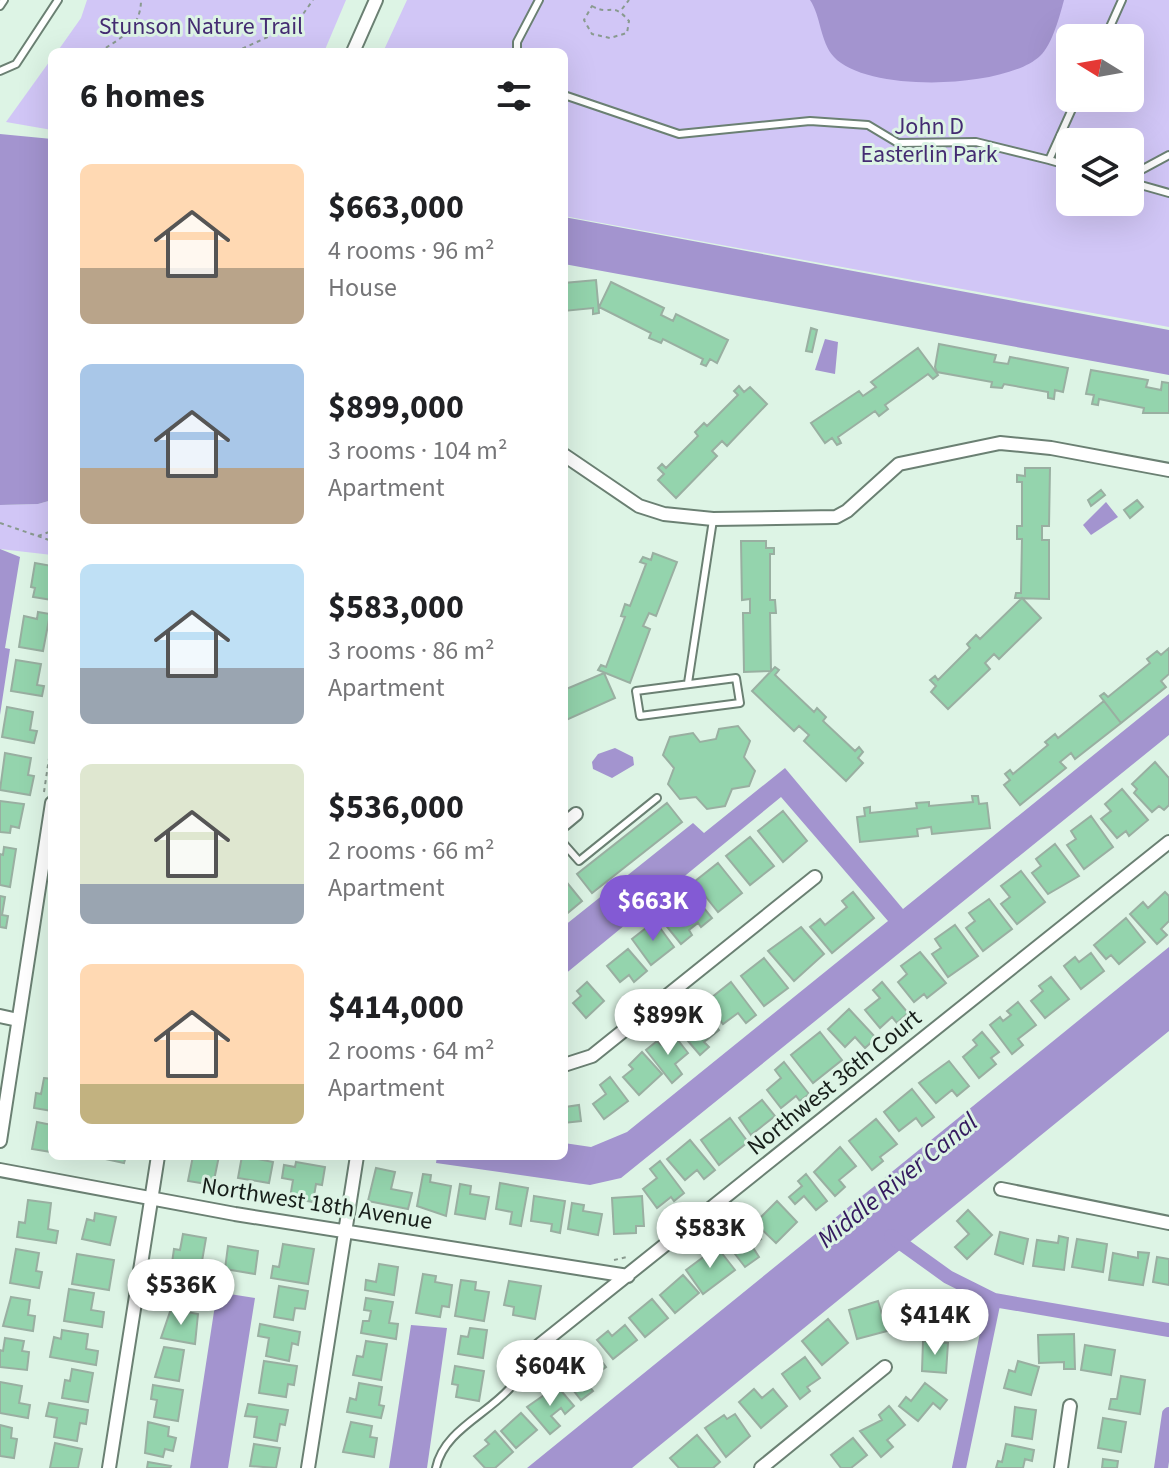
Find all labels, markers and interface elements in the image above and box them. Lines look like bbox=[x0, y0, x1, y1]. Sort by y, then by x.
park label: Stunson Nature Trail bbox=[99, 9, 303, 44]
north arrow bbox=[1056, 24, 1144, 112]
map controls bbox=[1056, 24, 1144, 216]
text: 6 homes bbox=[80, 72, 205, 121]
icon: filters bbox=[492, 74, 536, 118]
park label: John D Easterlin Park bbox=[860, 109, 998, 172]
button: layers bbox=[1056, 128, 1144, 216]
text: $663,000 bbox=[328, 183, 464, 232]
icon: home bbox=[144, 196, 240, 292]
text: 4 rooms · 96 m² bbox=[328, 232, 495, 269]
text: House bbox=[328, 269, 397, 306]
text: $899,000 bbox=[328, 383, 464, 432]
icon: home bbox=[144, 396, 240, 492]
text: 3 rooms · 104 m² bbox=[328, 432, 507, 469]
text: Apartment bbox=[328, 469, 445, 506]
text: $583,000 bbox=[328, 583, 464, 632]
icon: home bbox=[144, 596, 240, 692]
text: 3 rooms · 86 m² bbox=[328, 632, 495, 669]
text: Apartment bbox=[328, 669, 445, 706]
text: $536,000 bbox=[328, 783, 464, 832]
icon: home bbox=[144, 796, 240, 892]
text: 2 rooms · 66 m² bbox=[328, 832, 495, 869]
text: Apartment bbox=[328, 869, 445, 906]
pin: $663K bbox=[597, 875, 709, 943]
text: $663K bbox=[618, 882, 688, 919]
text: $414,000 bbox=[328, 983, 464, 1032]
pin: $899K bbox=[612, 989, 724, 1057]
icon: home bbox=[144, 996, 240, 1092]
text: $899K bbox=[633, 996, 703, 1033]
street label: Northwest 36th Court bbox=[740, 1001, 929, 1164]
text: 2 rooms · 64 m² bbox=[328, 1032, 495, 1069]
text: Apartment bbox=[328, 1069, 445, 1106]
water label: Middle River Canal bbox=[809, 1104, 986, 1257]
street label: Northwest 18th Avenue bbox=[199, 1168, 435, 1239]
pin: $583K bbox=[654, 1202, 766, 1270]
text: $583K bbox=[675, 1209, 745, 1246]
pin: $536K bbox=[125, 1259, 237, 1327]
text: $536K bbox=[146, 1266, 216, 1303]
pin: $414K bbox=[879, 1289, 991, 1357]
text: $414K bbox=[900, 1296, 970, 1333]
pin: $604K bbox=[494, 1340, 606, 1408]
text: $604K bbox=[515, 1347, 585, 1384]

